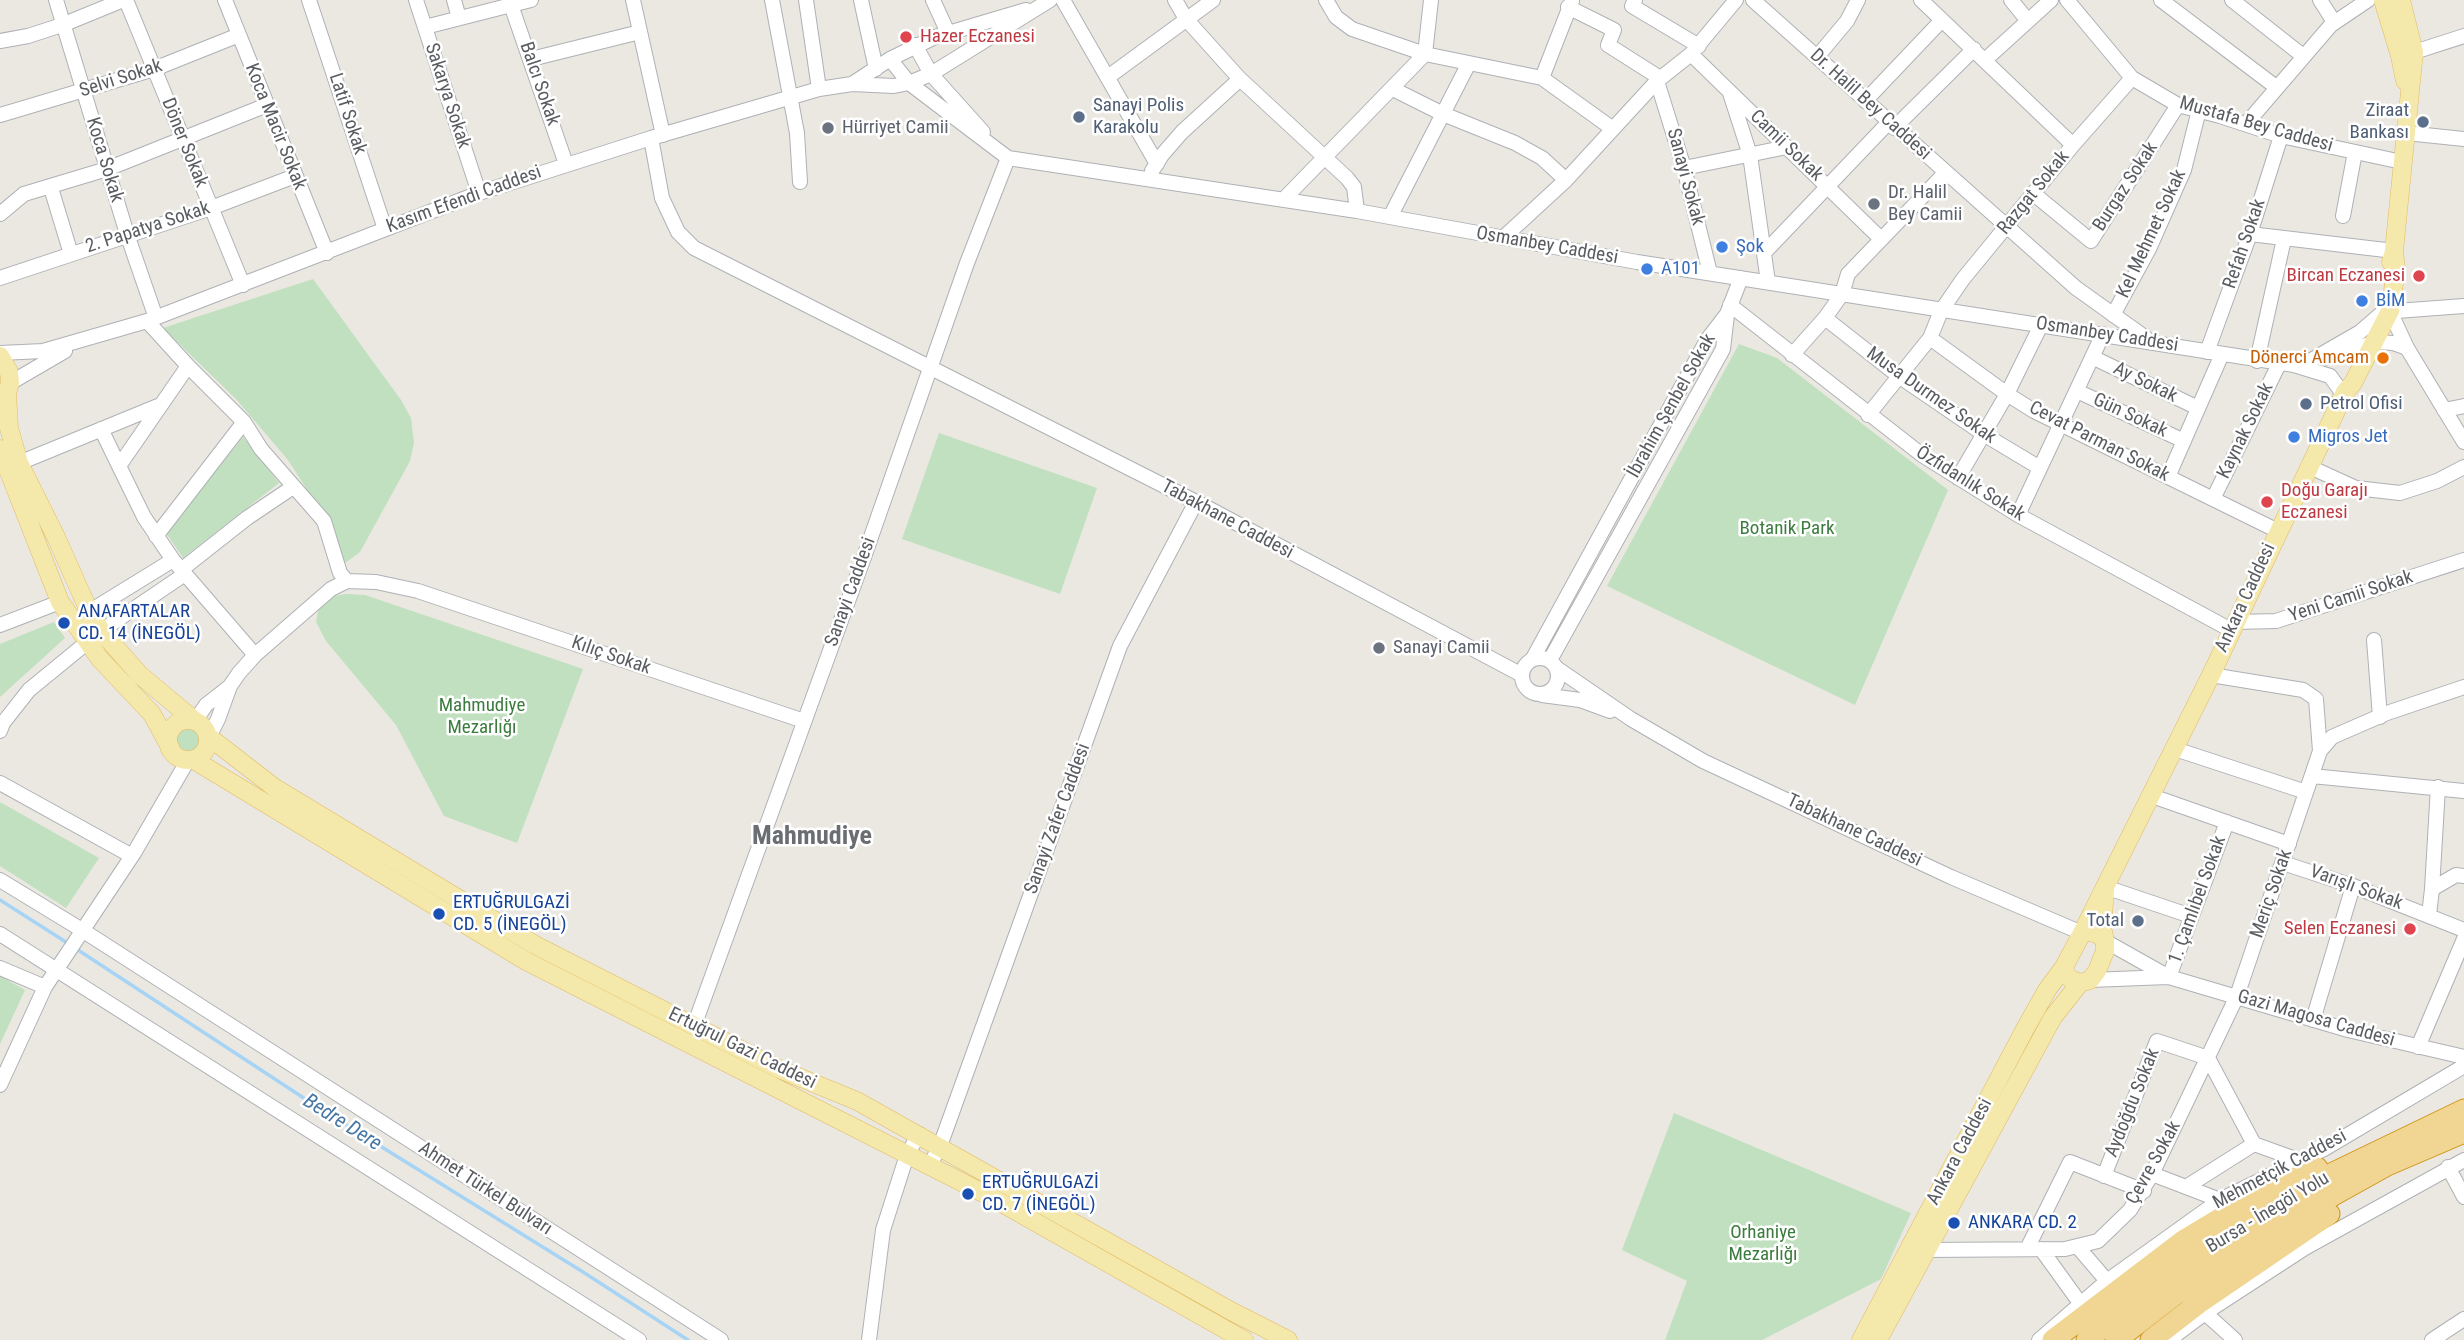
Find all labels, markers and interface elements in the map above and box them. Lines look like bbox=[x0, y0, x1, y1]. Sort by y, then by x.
place label: Hazer Eczanesi bbox=[920, 26, 1035, 48]
marker: Hazer Eczanesi bbox=[898, 29, 914, 45]
street label: Balcı Sokak bbox=[514, 39, 564, 129]
street label: Sakarya Sokak bbox=[419, 40, 475, 152]
street label: Dr. Halil Bey Caddesi bbox=[1805, 45, 1935, 165]
street label: Selvi Sokak bbox=[77, 55, 165, 103]
street label: Koca Macir Sokak bbox=[239, 60, 311, 194]
street label: Latif Sokak bbox=[323, 70, 371, 158]
street label: Mustafa Bey Caddesi bbox=[2177, 92, 2335, 158]
street label: Döner Sokak bbox=[156, 95, 212, 191]
place label: Sanayi Polis Karakolu bbox=[1093, 95, 1184, 139]
place label: Ziraat Bankası bbox=[2350, 100, 2409, 144]
street label: Camii Sokak bbox=[1745, 106, 1827, 186]
marker: Sanayi Polis Karakolu bbox=[1071, 109, 1087, 125]
marker: Ziraat Bankası bbox=[2415, 114, 2431, 130]
street label: Koca Sokak bbox=[80, 115, 128, 205]
place label: Hürriyet Camii bbox=[842, 117, 948, 139]
marker: Hürriyet Camii bbox=[820, 120, 836, 136]
street label: Sanayi Sokak bbox=[1661, 126, 1709, 228]
street label: Burgaz Sokak bbox=[2089, 138, 2163, 236]
street label: Razgat Sokak bbox=[1993, 146, 2075, 240]
street label: Kasım Efendi Caddesi bbox=[383, 161, 545, 239]
street label: Kel Mehmet Sokak bbox=[2112, 166, 2192, 302]
place label: Dr. Halil Bey Camii bbox=[1888, 182, 1962, 226]
marker: Dr. Halil Bey Camii bbox=[1866, 196, 1882, 212]
street label: Refah Sokak bbox=[2219, 196, 2271, 292]
street label: 2. Papatya Sokak bbox=[83, 197, 213, 259]
street label: Osmanbey Caddesi bbox=[1474, 222, 1620, 270]
place label: Şok bbox=[1736, 236, 1764, 258]
marker: Şok bbox=[1714, 239, 1730, 255]
place label: A101 bbox=[1661, 258, 1700, 280]
marker: A101 bbox=[1639, 261, 1655, 277]
place label: Bircan Eczanesi bbox=[2287, 265, 2405, 287]
marker: Bircan Eczanesi bbox=[2411, 268, 2427, 284]
place label: BİM bbox=[2376, 290, 2405, 312]
marker: BİM bbox=[2354, 293, 2370, 309]
street label: Osmanbey Caddesi bbox=[2034, 312, 2180, 358]
street label: İbrahim Şenbel Sokak bbox=[1623, 330, 1721, 482]
street label: Musa Durmez Sokak bbox=[1862, 343, 2000, 449]
place label: Dönerci Amcam bbox=[2250, 347, 2369, 369]
marker: Dönerci Amcam bbox=[2375, 350, 2391, 366]
street label: Ay Sokak bbox=[2109, 358, 2181, 408]
street label: Kaynak Sokak bbox=[2213, 379, 2279, 483]
street label: Gün Sokak bbox=[2089, 389, 2171, 443]
place label: Petrol Ofisi bbox=[2320, 393, 2403, 415]
marker: Petrol Ofisi bbox=[2298, 396, 2314, 412]
street label: Cevat Parman Sokak bbox=[2025, 397, 2173, 487]
place label: Migros Jet bbox=[2308, 426, 2388, 448]
marker: Migros Jet bbox=[2286, 429, 2302, 445]
street label: Özfidanlık Sokak bbox=[1911, 441, 2029, 527]
street label: Tabakhane Caddesi bbox=[1157, 476, 1297, 564]
place label: Doğu Garajı Eczanesi bbox=[2281, 480, 2368, 524]
marker: Doğu Garajı Eczanesi bbox=[2259, 494, 2275, 510]
park label: Botanik Park bbox=[1740, 518, 1834, 540]
street label: Sanayi Caddesi bbox=[821, 534, 881, 650]
street label: Ankara Caddesi bbox=[2211, 540, 2281, 656]
street label: Yeni Camii Sokak bbox=[2286, 566, 2416, 628]
place label: ANAFARTALAR CD. 14 (İNEGÖL) bbox=[78, 601, 201, 645]
marker: ANAFARTALAR CD. 14 (İNEGÖL) bbox=[56, 615, 72, 631]
street label: Kılıç Sokak bbox=[568, 632, 654, 680]
place label: Sanayi Camii bbox=[1393, 637, 1490, 659]
marker: Sanayi Camii bbox=[1371, 640, 1387, 656]
park label: Mahmudiye Mezarlığı bbox=[439, 695, 525, 739]
street label: Sanayi Zafer Caddesi bbox=[1020, 741, 1096, 897]
street label: Tabakhane Caddesi bbox=[1783, 790, 1925, 872]
district label: Mahmudiye bbox=[752, 821, 872, 853]
street label: 1. Çamlıbel Sokak bbox=[2164, 833, 2232, 967]
street label: Meriç Sokak bbox=[2246, 847, 2298, 941]
street label: Varışlı Sokak bbox=[2306, 861, 2406, 915]
place label: ERTUĞRULGAZİ CD. 5 (İNEGÖL) bbox=[453, 892, 570, 936]
marker: ERTUĞRULGAZİ CD. 5 (İNEGÖL) bbox=[431, 906, 447, 922]
place label: Total bbox=[2086, 910, 2124, 932]
marker: Total bbox=[2130, 913, 2146, 929]
place label: Selen Eczanesi bbox=[2284, 918, 2396, 940]
marker: Selen Eczanesi bbox=[2402, 921, 2418, 937]
street label: Gazi Magosa Caddesi bbox=[2235, 986, 2397, 1052]
street label: Ertuğrul Gazi Caddesi bbox=[664, 1003, 820, 1095]
street label: Aydoğdu Sokak bbox=[2101, 1045, 2165, 1161]
water label: Bedre Dere bbox=[298, 1089, 386, 1157]
street label: Ankara Caddesi bbox=[1922, 1095, 1998, 1209]
street label: Çevre Sokak bbox=[2122, 1117, 2186, 1209]
street label: Mehmetçik Caddesi bbox=[2209, 1125, 2351, 1215]
street label: Ahmet Türkel Bulvarı bbox=[414, 1137, 556, 1241]
street label: Bursa - İnegöl Yolu bbox=[2202, 1167, 2334, 1259]
place label: ERTUĞRULGAZİ CD. 7 (İNEGÖL) bbox=[982, 1172, 1099, 1216]
marker: ERTUĞRULGAZİ CD. 7 (İNEGÖL) bbox=[960, 1186, 976, 1202]
place label: ANKARA CD. 2 bbox=[1968, 1212, 2077, 1234]
marker: ANKARA CD. 2 bbox=[1946, 1215, 1962, 1231]
park label: Orhaniye Mezarlığı bbox=[1728, 1222, 1798, 1266]

